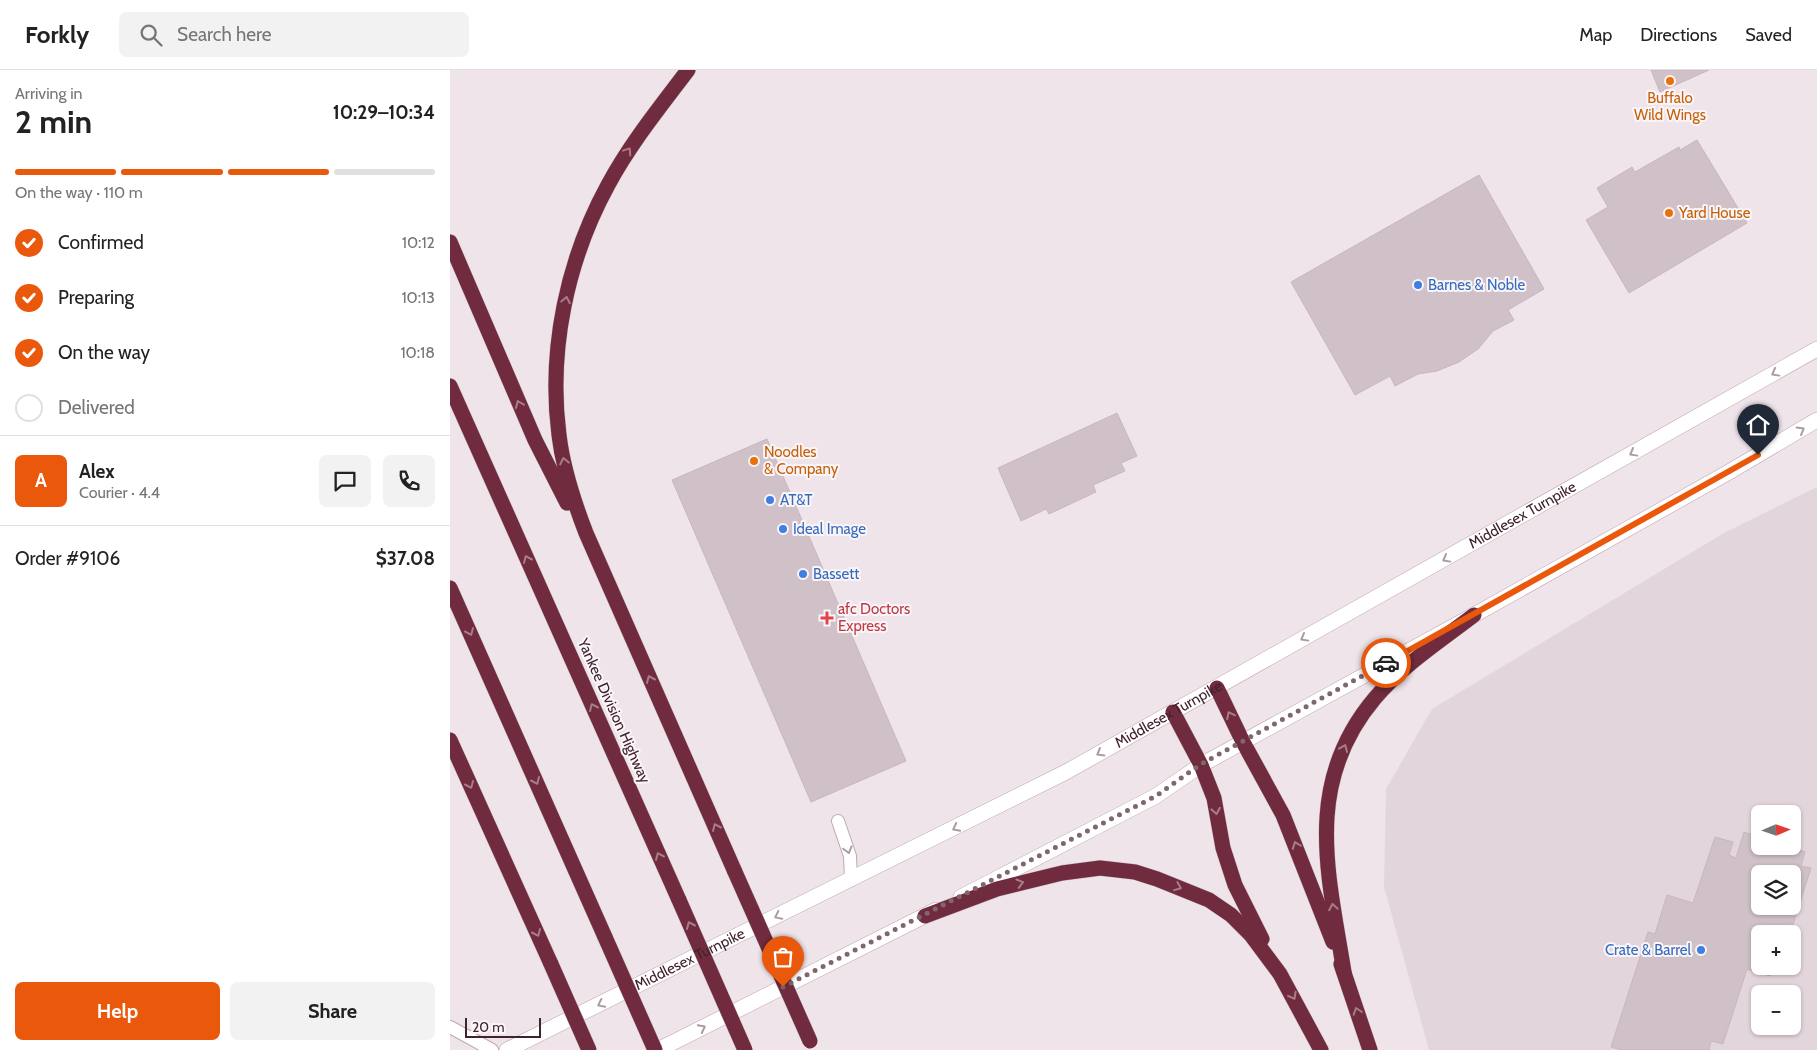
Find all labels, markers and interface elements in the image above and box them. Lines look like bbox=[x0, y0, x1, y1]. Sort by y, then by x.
search box bbox=[119, 12, 469, 57]
text: Forkly bbox=[25, 20, 89, 49]
icon: search bbox=[137, 21, 165, 49]
text: Search here bbox=[177, 23, 272, 46]
text: Map bbox=[1579, 24, 1612, 46]
text: Directions bbox=[1640, 24, 1717, 46]
text: Saved bbox=[1745, 24, 1792, 46]
marker: Buffalo Wild Wings bbox=[1664, 75, 1676, 87]
text: Arriving in bbox=[15, 84, 82, 103]
place label: Buffalo Wild Wings bbox=[1634, 89, 1706, 124]
text: 10:29–10:34 bbox=[333, 101, 435, 124]
text: 2 min bbox=[15, 102, 92, 141]
one-way arrow bbox=[622, 148, 631, 157]
text: On the way · 110 m bbox=[15, 183, 143, 202]
place label: Yard House bbox=[1678, 204, 1751, 222]
marker: Yard House bbox=[1663, 207, 1675, 219]
icon: check bbox=[15, 229, 43, 257]
text: Confirmed bbox=[58, 231, 144, 254]
text: 10:12 bbox=[402, 233, 435, 252]
place label: Barnes & Noble bbox=[1428, 276, 1525, 294]
marker: Barnes & Noble bbox=[1412, 279, 1424, 291]
icon: check bbox=[15, 284, 43, 312]
text: Preparing bbox=[58, 286, 134, 309]
text: 10:13 bbox=[401, 288, 435, 307]
one-way arrow bbox=[560, 296, 570, 304]
icon: check bbox=[15, 339, 43, 367]
text: On the way bbox=[58, 341, 150, 364]
text: 10:18 bbox=[400, 343, 435, 362]
one-way arrow bbox=[1771, 367, 1780, 377]
text: Delivered bbox=[58, 396, 135, 419]
one-way arrow bbox=[515, 400, 526, 409]
pin bbox=[1737, 404, 1779, 455]
icon: home bbox=[1744, 411, 1772, 439]
one-way arrow bbox=[1796, 426, 1805, 436]
place label: Noodles & Company bbox=[764, 443, 839, 478]
one-way arrow bbox=[1629, 447, 1638, 457]
button: chat bbox=[319, 455, 371, 507]
button: phone bbox=[383, 455, 435, 507]
marker: Noodles & Company bbox=[748, 455, 760, 467]
one-way arrow bbox=[559, 457, 570, 466]
text: Alex bbox=[79, 460, 115, 483]
text: A bbox=[35, 469, 47, 492]
street label: Middlesex Turnpike bbox=[1465, 477, 1580, 552]
text: Courier · 4.4 bbox=[79, 483, 160, 502]
place label: AT&T bbox=[780, 491, 813, 509]
marker: AT&T bbox=[764, 494, 776, 506]
place label: Ideal Image bbox=[793, 520, 866, 538]
marker: Ideal Image bbox=[777, 523, 789, 535]
text: Order #9106 bbox=[15, 547, 120, 570]
text: $37.08 bbox=[376, 547, 435, 570]
one-way arrow bbox=[1442, 552, 1451, 562]
one-way arrow bbox=[522, 555, 533, 564]
place label: Bassett bbox=[813, 565, 859, 583]
marker: Bassett bbox=[797, 568, 809, 580]
place label: afc Doctors Express bbox=[838, 600, 910, 635]
marker: afc Doctors Express bbox=[820, 611, 834, 625]
one-way arrow bbox=[463, 627, 474, 636]
one-way arrow bbox=[1301, 632, 1310, 642]
street label: Yankee Division Highway bbox=[574, 635, 654, 787]
courier bbox=[1361, 638, 1411, 688]
icon: car bbox=[1372, 649, 1400, 677]
one-way arrow bbox=[645, 675, 656, 684]
street label: Middlesex Turnpike bbox=[1112, 677, 1226, 752]
one-way arrow bbox=[588, 703, 599, 712]
one-way arrow bbox=[1226, 711, 1236, 720]
one-way arrow bbox=[1338, 744, 1348, 753]
one-way arrow bbox=[1097, 747, 1106, 757]
one-way arrow bbox=[529, 776, 540, 785]
one-way arrow bbox=[464, 780, 474, 789]
north arrow bbox=[1751, 805, 1801, 855]
map controls bbox=[1751, 805, 1801, 1035]
one-way arrow bbox=[1211, 806, 1221, 815]
one-way arrow bbox=[952, 822, 961, 832]
one-way arrow bbox=[711, 823, 722, 832]
one-way arrow bbox=[1291, 841, 1302, 850]
one-way arrow bbox=[842, 846, 852, 854]
one-way arrow bbox=[654, 852, 665, 861]
button: layers bbox=[1751, 865, 1801, 915]
one-way arrow bbox=[1016, 878, 1024, 888]
one-way arrow bbox=[1174, 882, 1182, 892]
one-way arrow bbox=[1329, 903, 1339, 911]
one-way arrow bbox=[774, 910, 783, 920]
one-way arrow bbox=[686, 921, 696, 930]
street label: Middlesex Turnpike bbox=[632, 924, 748, 994]
button: + bbox=[1751, 925, 1801, 975]
one-way arrow bbox=[530, 928, 541, 937]
pin bbox=[762, 936, 804, 987]
place label: Crate & Barrel bbox=[1605, 941, 1691, 959]
icon: bag bbox=[769, 943, 797, 971]
marker: Crate & Barrel bbox=[1695, 944, 1707, 956]
button: Help bbox=[15, 982, 220, 1040]
button: Share bbox=[230, 982, 435, 1040]
button: − bbox=[1751, 985, 1801, 1035]
one-way arrow bbox=[1287, 991, 1297, 1000]
one-way arrow bbox=[597, 997, 606, 1008]
one-way arrow bbox=[1353, 1007, 1363, 1016]
scale bar bbox=[465, 1015, 541, 1038]
text: 20 m bbox=[472, 1018, 505, 1036]
one-way arrow bbox=[697, 1024, 706, 1034]

